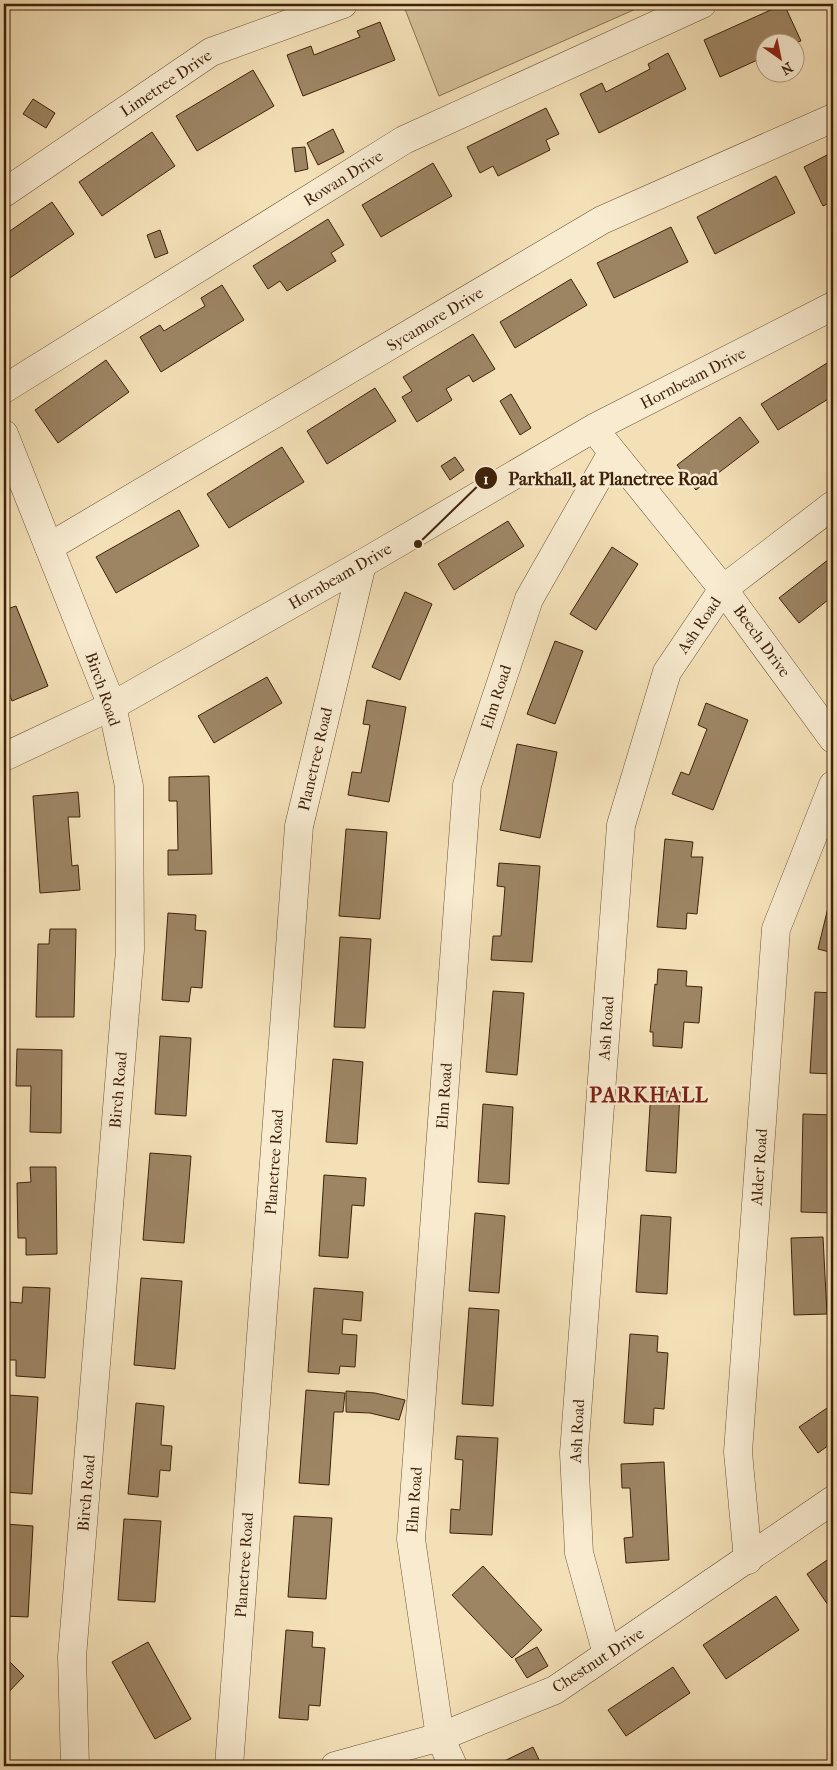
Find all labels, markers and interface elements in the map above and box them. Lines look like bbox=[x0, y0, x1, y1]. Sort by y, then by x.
north arrow bbox=[754, 32, 804, 82]
street label: Limetree Drive bbox=[117, 45, 215, 121]
text: N bbox=[777, 58, 796, 79]
street label: Rowan Drive bbox=[300, 146, 386, 210]
street label: Sycamore Drive bbox=[383, 283, 487, 355]
street label: Hornbeam Drive bbox=[637, 343, 749, 413]
callout: Parkhall, at Planetree Road bbox=[473, 462, 728, 495]
text: Parkhall, at Planetree Road bbox=[508, 469, 719, 490]
text: 1 bbox=[483, 470, 489, 488]
street label: Hornbeam Drive bbox=[285, 539, 395, 613]
street label: Ash Road bbox=[673, 593, 725, 658]
street label: Beech Drive bbox=[729, 601, 795, 681]
street label: Birch Road bbox=[81, 650, 125, 729]
street label: Elm Road bbox=[477, 662, 515, 732]
street label: Planetree Road bbox=[294, 705, 336, 813]
street label: Ash Road bbox=[594, 995, 618, 1062]
street label: Birch Road bbox=[105, 1051, 131, 1129]
street label: Elm Road bbox=[432, 1062, 456, 1130]
district label: PARKHALL bbox=[589, 1083, 709, 1107]
street label: Planetree Road bbox=[261, 1108, 287, 1215]
street label: Alder Road bbox=[747, 1128, 771, 1207]
street label: Ash Road bbox=[566, 1398, 588, 1465]
street label: Birch Road bbox=[73, 1454, 99, 1532]
street label: Elm Road bbox=[402, 1466, 426, 1534]
street label: Planetree Road bbox=[231, 1511, 257, 1618]
street label: Chestnut Drive bbox=[549, 1623, 648, 1697]

